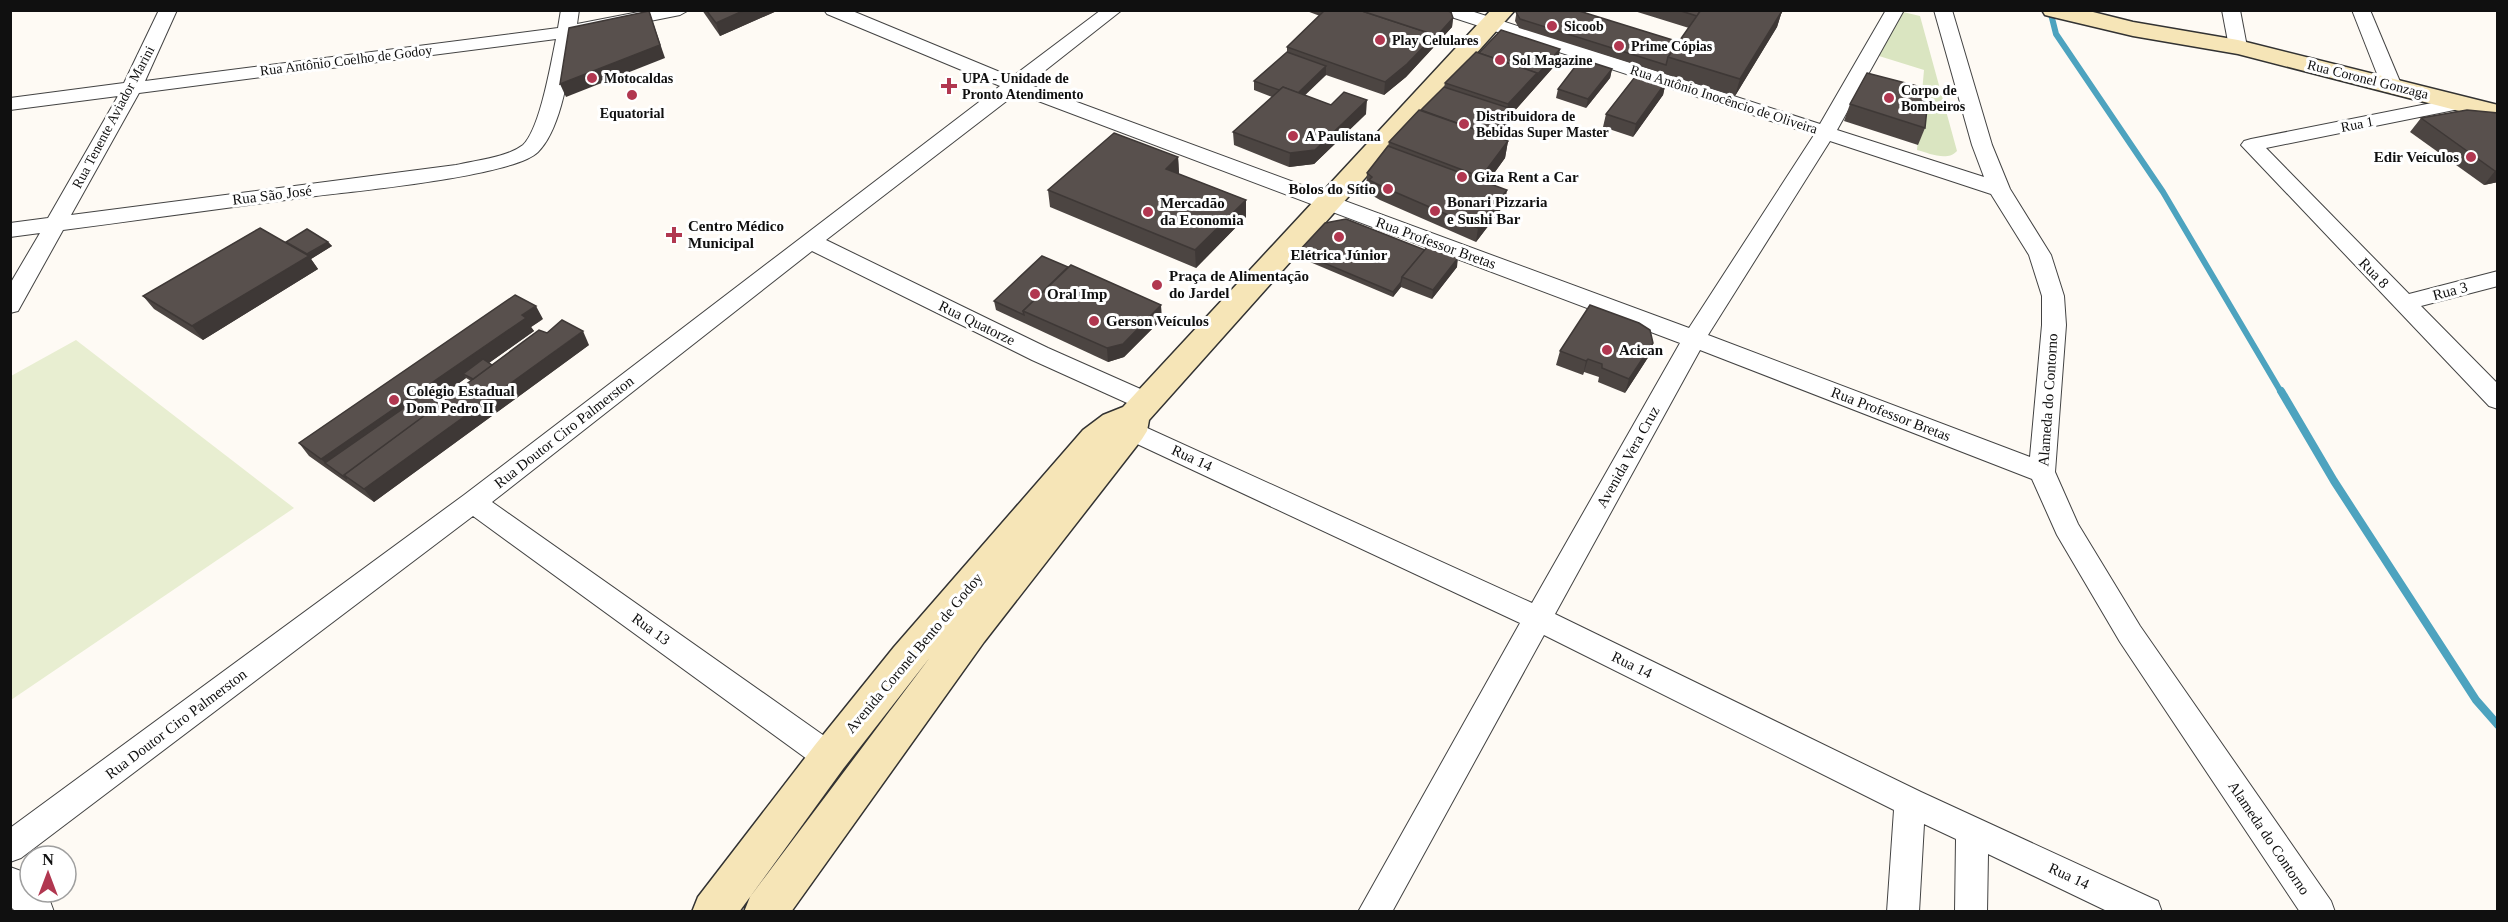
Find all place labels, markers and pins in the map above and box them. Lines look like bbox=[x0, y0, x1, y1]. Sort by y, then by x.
marker: Sicoob bbox=[1545, 19, 1559, 33]
place label: Sicoob bbox=[1564, 19, 1604, 34]
marker: Play Celulares bbox=[1373, 33, 1387, 47]
place label: Play Celulares bbox=[1392, 33, 1479, 48]
marker: Prime Cópias bbox=[1612, 39, 1626, 53]
place label: Prime Cópias bbox=[1631, 39, 1713, 54]
marker: Sol Magazine bbox=[1493, 53, 1507, 67]
place label: Sol Magazine bbox=[1512, 53, 1593, 68]
marker: Motocaldas bbox=[585, 71, 599, 85]
place label: Motocaldas bbox=[604, 71, 674, 86]
place label: UPA - Unidade de Pronto Atendimento bbox=[962, 71, 1083, 102]
marker: UPA - Unidade de Pronto Atendimento bbox=[940, 77, 958, 95]
place label: Corpo de Bombeiros bbox=[1901, 83, 1966, 114]
marker: Equatorial bbox=[625, 88, 639, 102]
marker: Corpo de Bombeiros bbox=[1882, 91, 1896, 105]
place label: Equatorial bbox=[600, 106, 664, 121]
place label: Distribuidora de Bebidas Super Master bbox=[1476, 109, 1609, 140]
marker: Distribuidora de Bebidas Super Master bbox=[1457, 117, 1471, 131]
marker: A Paulistana bbox=[1286, 129, 1300, 143]
place label: A Paulistana bbox=[1305, 129, 1381, 144]
place label: Edir Veículos bbox=[2374, 149, 2459, 165]
marker: Edir Veículos bbox=[2464, 150, 2478, 164]
place label: Giza Rent a Car bbox=[1474, 169, 1579, 185]
marker: Giza Rent a Car bbox=[1455, 170, 1469, 184]
place label: Bolos do Sítio bbox=[1288, 181, 1376, 197]
marker: Bolos do Sítio bbox=[1381, 182, 1395, 196]
place label: Bonari Pizzaria e Sushi Bar bbox=[1447, 194, 1548, 227]
place label: Mercadão da Economia bbox=[1160, 195, 1244, 228]
marker: Bonari Pizzaria e Sushi Bar bbox=[1428, 204, 1442, 218]
marker: Mercadão da Economia bbox=[1141, 205, 1155, 219]
place label: Centro Médico Municipal bbox=[688, 218, 784, 251]
marker: Centro Médico Municipal bbox=[665, 226, 683, 244]
marker: Elétrica Júnior bbox=[1332, 230, 1346, 244]
place label: Elétrica Júnior bbox=[1290, 247, 1388, 263]
place label: Praça de Alimentação do Jardel bbox=[1169, 268, 1309, 301]
marker: Praça de Alimentação do Jardel bbox=[1150, 278, 1164, 292]
place label: Oral Imp bbox=[1047, 286, 1107, 302]
marker: Oral Imp bbox=[1028, 287, 1042, 301]
place label: Gerson Veículos bbox=[1106, 313, 1209, 329]
marker: Gerson Veículos bbox=[1087, 314, 1101, 328]
place label: Acican bbox=[1619, 342, 1664, 358]
marker: Acican bbox=[1600, 343, 1614, 357]
place label: Colégio Estadual Dom Pedro II bbox=[406, 383, 515, 416]
marker: Colégio Estadual Dom Pedro II bbox=[387, 393, 401, 407]

